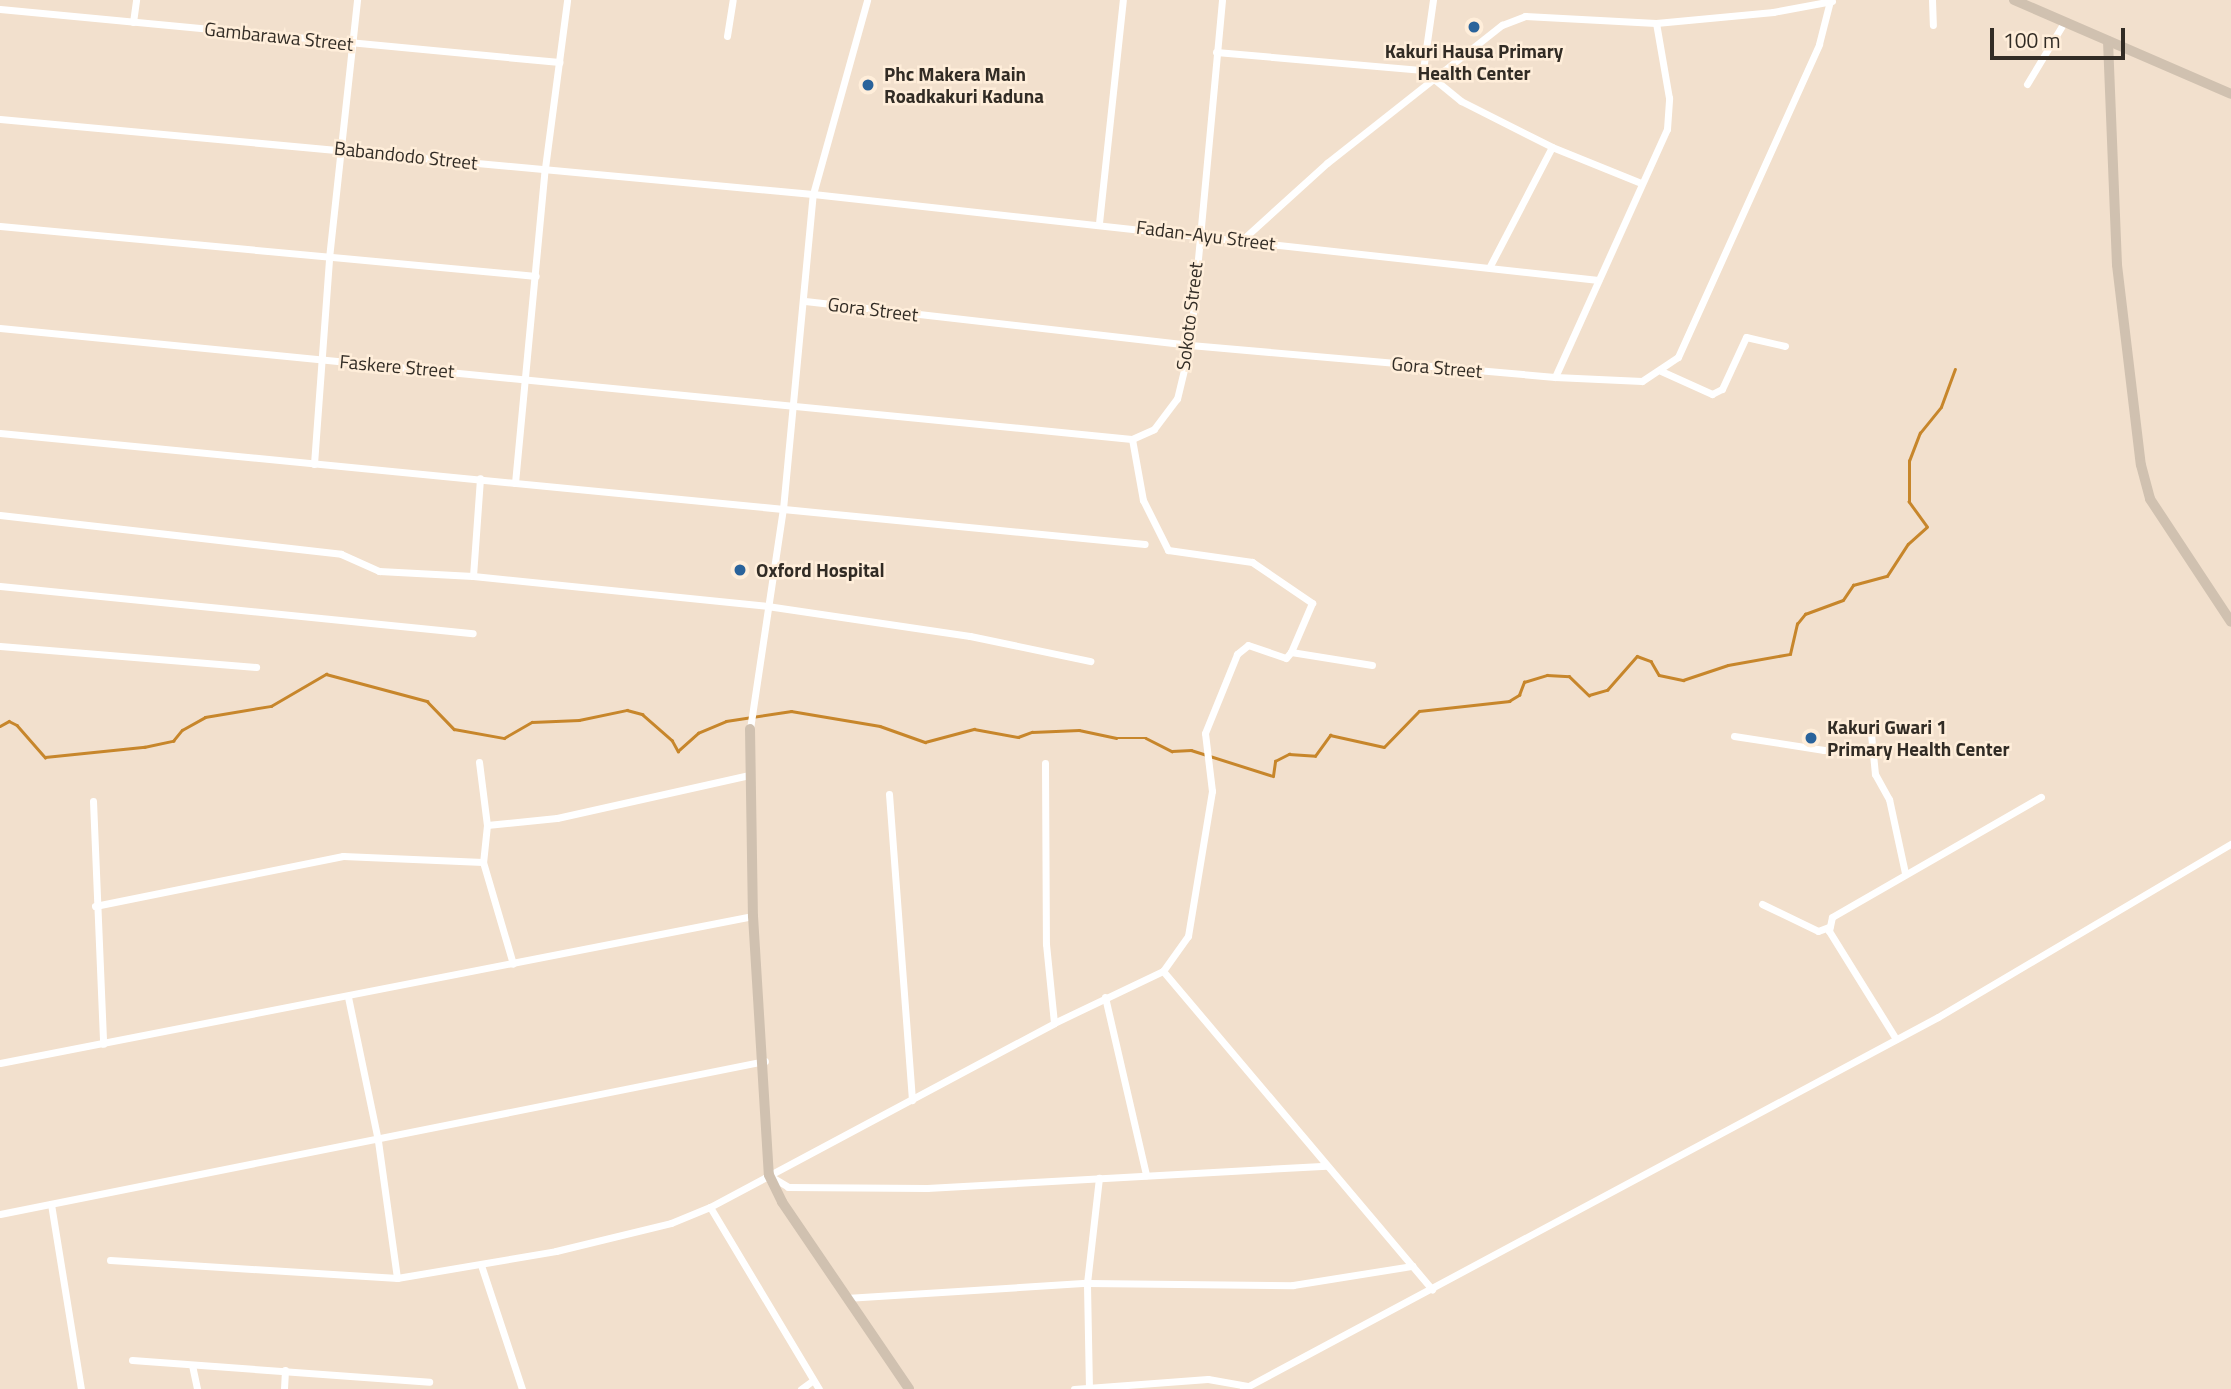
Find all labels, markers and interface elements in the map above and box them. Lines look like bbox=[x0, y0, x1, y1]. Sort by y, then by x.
scale bar bbox=[1993, 14, 2128, 58]
street label: Gambarawa Street bbox=[203, 17, 355, 55]
marker: Kakuri Hausa Primary Health Center bbox=[1464, 17, 1484, 37]
text: 100 m bbox=[2003, 24, 2060, 56]
place label: Kakuri Hausa Primary Health Center bbox=[1385, 40, 1563, 84]
place label: Phc Makera Main Roadkakuri Kaduna bbox=[884, 63, 1044, 107]
marker: Phc Makera Main Roadkakuri Kaduna bbox=[858, 75, 878, 95]
street label: Babandodo Street bbox=[333, 136, 479, 174]
street label: Fadan-Ayu Street bbox=[1135, 215, 1277, 255]
street label: Sokoto Street bbox=[1171, 261, 1207, 371]
street label: Gora Street bbox=[826, 292, 920, 326]
street label: Faskere Street bbox=[339, 350, 455, 382]
street label: Gora Street bbox=[1391, 352, 1483, 382]
place label: Oxford Hospital bbox=[756, 559, 885, 581]
marker: Oxford Hospital bbox=[730, 560, 750, 580]
place label: Kakuri Gwari 1 Primary Health Center bbox=[1827, 716, 2009, 760]
marker: Kakuri Gwari 1 Primary Health Center bbox=[1801, 728, 1821, 748]

